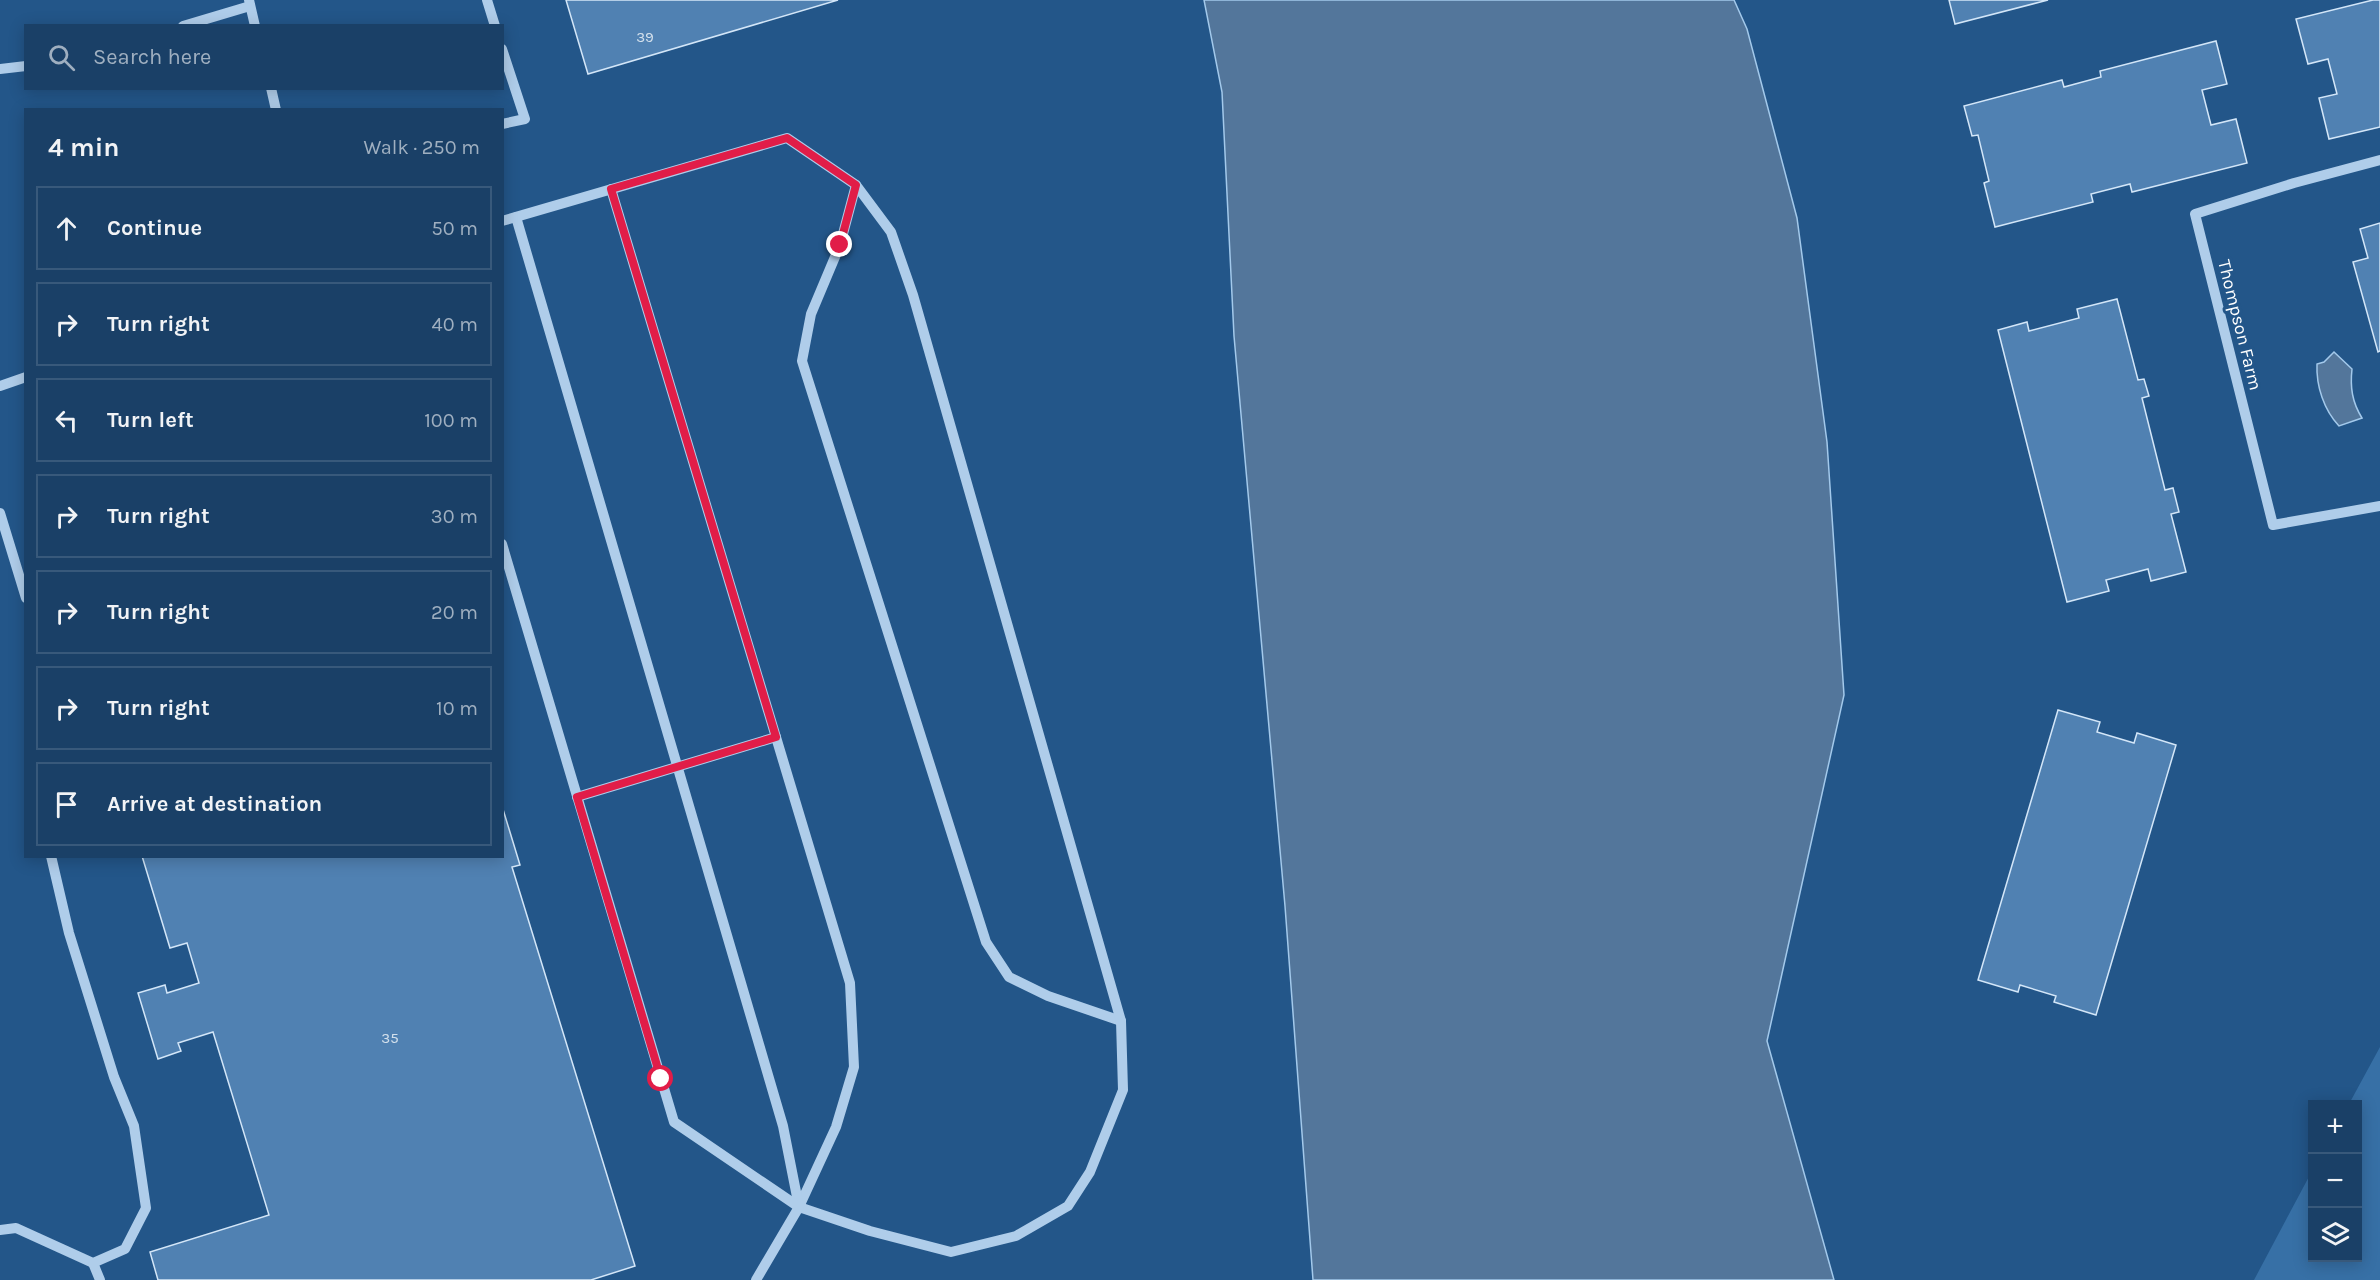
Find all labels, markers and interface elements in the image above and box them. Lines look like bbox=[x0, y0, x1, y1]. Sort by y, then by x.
search box bbox=[24, 24, 504, 90]
house number: 39 bbox=[636, 28, 654, 46]
icon: search bbox=[45, 41, 78, 74]
text: Search here bbox=[93, 44, 211, 70]
text: 4 min bbox=[48, 132, 119, 163]
text: Walk · 250 m bbox=[364, 136, 480, 159]
icon: ahead bbox=[50, 212, 83, 245]
text: Continue bbox=[107, 215, 202, 241]
text: 50 m bbox=[431, 217, 478, 240]
route end bbox=[826, 231, 852, 257]
street label: Thompson Farm bbox=[2213, 257, 2267, 393]
icon: right bbox=[50, 308, 83, 341]
text: Turn right bbox=[107, 311, 210, 337]
text: 40 m bbox=[432, 313, 478, 336]
icon: left bbox=[50, 404, 83, 437]
text: Turn left bbox=[107, 407, 194, 433]
text: 100 m bbox=[424, 409, 478, 432]
icon: right bbox=[50, 500, 83, 533]
text: Turn right bbox=[107, 503, 210, 529]
text: 30 m bbox=[431, 505, 478, 528]
icon: right bbox=[50, 596, 83, 629]
text: Turn right bbox=[107, 599, 210, 625]
text: 20 m bbox=[431, 601, 478, 624]
icon: right bbox=[50, 692, 83, 725]
text: Turn right bbox=[107, 695, 210, 721]
text: 10 m bbox=[436, 697, 478, 720]
icon: arrive bbox=[50, 788, 83, 821]
text: Arrive at destination bbox=[107, 791, 322, 817]
house number: 35 bbox=[381, 1029, 399, 1047]
route start bbox=[647, 1065, 673, 1091]
map controls bbox=[2308, 1100, 2362, 1262]
button: + bbox=[2308, 1100, 2362, 1154]
button: − bbox=[2308, 1154, 2362, 1208]
button: layers bbox=[2308, 1208, 2362, 1262]

